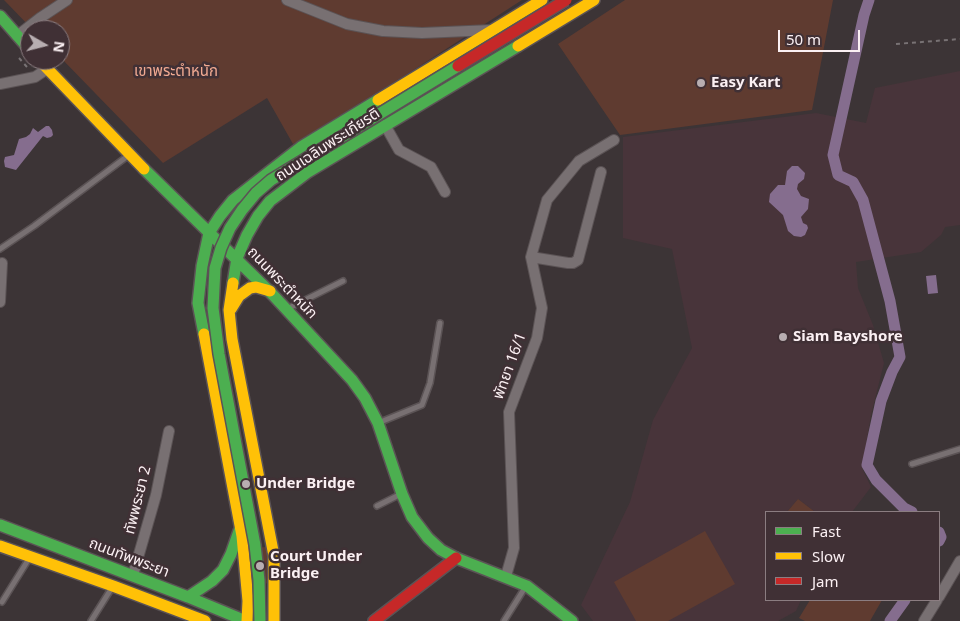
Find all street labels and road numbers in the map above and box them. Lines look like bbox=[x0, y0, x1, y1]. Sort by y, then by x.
street label: ถนนเฉลิมพระเกียรติ bbox=[273, 105, 383, 185]
street label: ถนนพระตำหนัก bbox=[243, 243, 321, 323]
street label: พัทยา 16/1 bbox=[490, 330, 530, 402]
street label: ทัพพระยา 2 bbox=[121, 464, 155, 536]
street label: ถนนทัพพระยา bbox=[86, 534, 172, 582]

